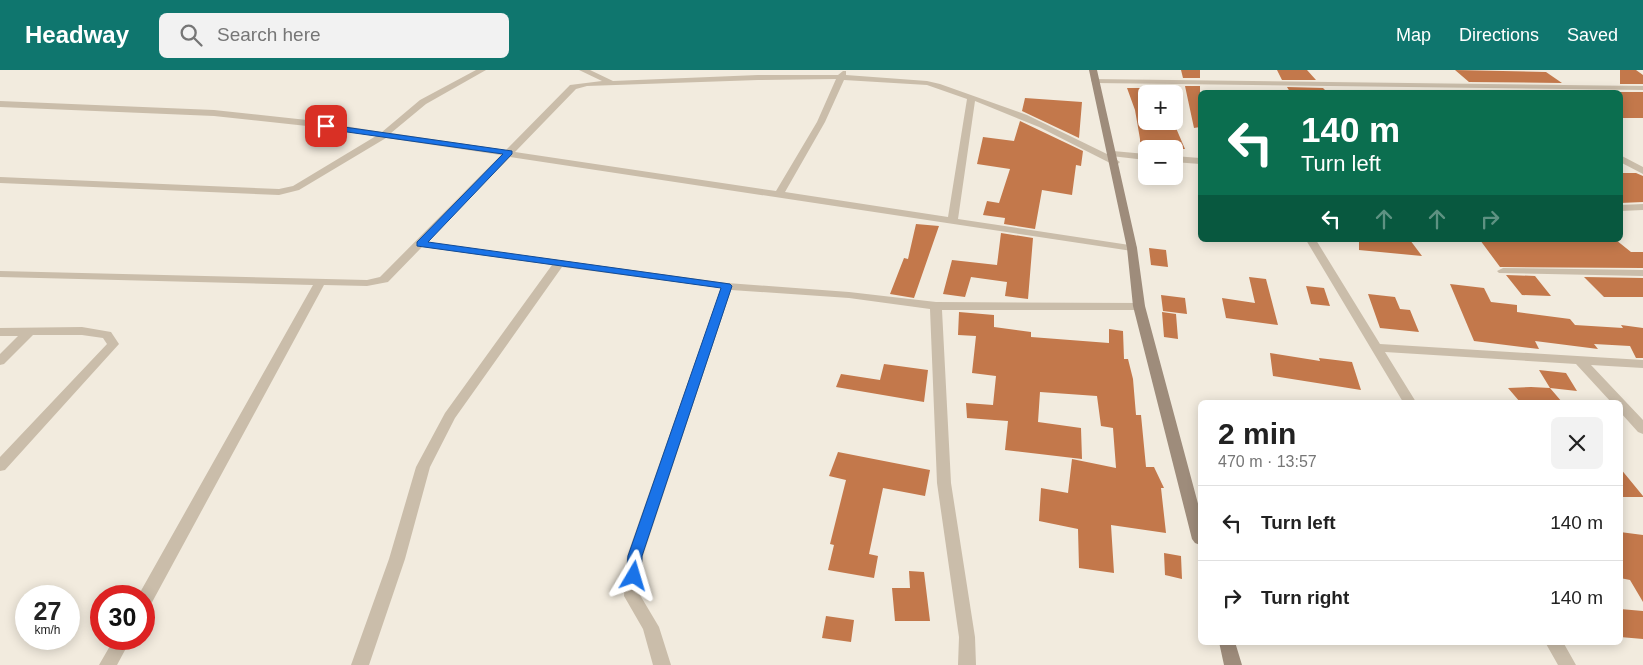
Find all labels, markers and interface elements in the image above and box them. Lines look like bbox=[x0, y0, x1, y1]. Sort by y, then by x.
search box bbox=[159, 13, 509, 58]
text: Headway bbox=[25, 21, 129, 48]
icon: search bbox=[177, 21, 205, 49]
text: Search here bbox=[217, 24, 321, 45]
text: Map bbox=[1396, 25, 1431, 45]
text: Directions bbox=[1459, 25, 1539, 45]
text: Saved bbox=[1567, 25, 1618, 45]
map controls bbox=[1138, 85, 1183, 185]
button: + bbox=[1138, 85, 1183, 130]
pin bbox=[305, 105, 347, 147]
icon: left bbox=[1218, 110, 1283, 175]
text: 140 m bbox=[1301, 110, 1400, 149]
icon: arrive bbox=[312, 112, 340, 140]
button: − bbox=[1138, 140, 1183, 185]
text: Turn left bbox=[1301, 151, 1381, 176]
icon: left bbox=[1317, 205, 1345, 233]
icon: ahead bbox=[1370, 205, 1398, 233]
icon: ahead bbox=[1423, 205, 1451, 233]
icon: right bbox=[1476, 205, 1504, 233]
text: 2 min bbox=[1218, 417, 1296, 450]
button: close bbox=[1551, 417, 1603, 469]
text: 470 m · 13:57 bbox=[1218, 453, 1317, 470]
icon: left bbox=[1218, 509, 1246, 537]
text: Turn left bbox=[1261, 512, 1336, 533]
text: 140 m bbox=[1550, 512, 1603, 533]
position arrow bbox=[607, 549, 659, 601]
icon: right bbox=[1218, 584, 1246, 612]
speed limit sign: 30 bbox=[90, 585, 155, 650]
text: Turn right bbox=[1261, 587, 1349, 608]
text: 140 m bbox=[1550, 587, 1603, 608]
text: 27 bbox=[34, 597, 61, 625]
text: km/h bbox=[34, 623, 61, 637]

